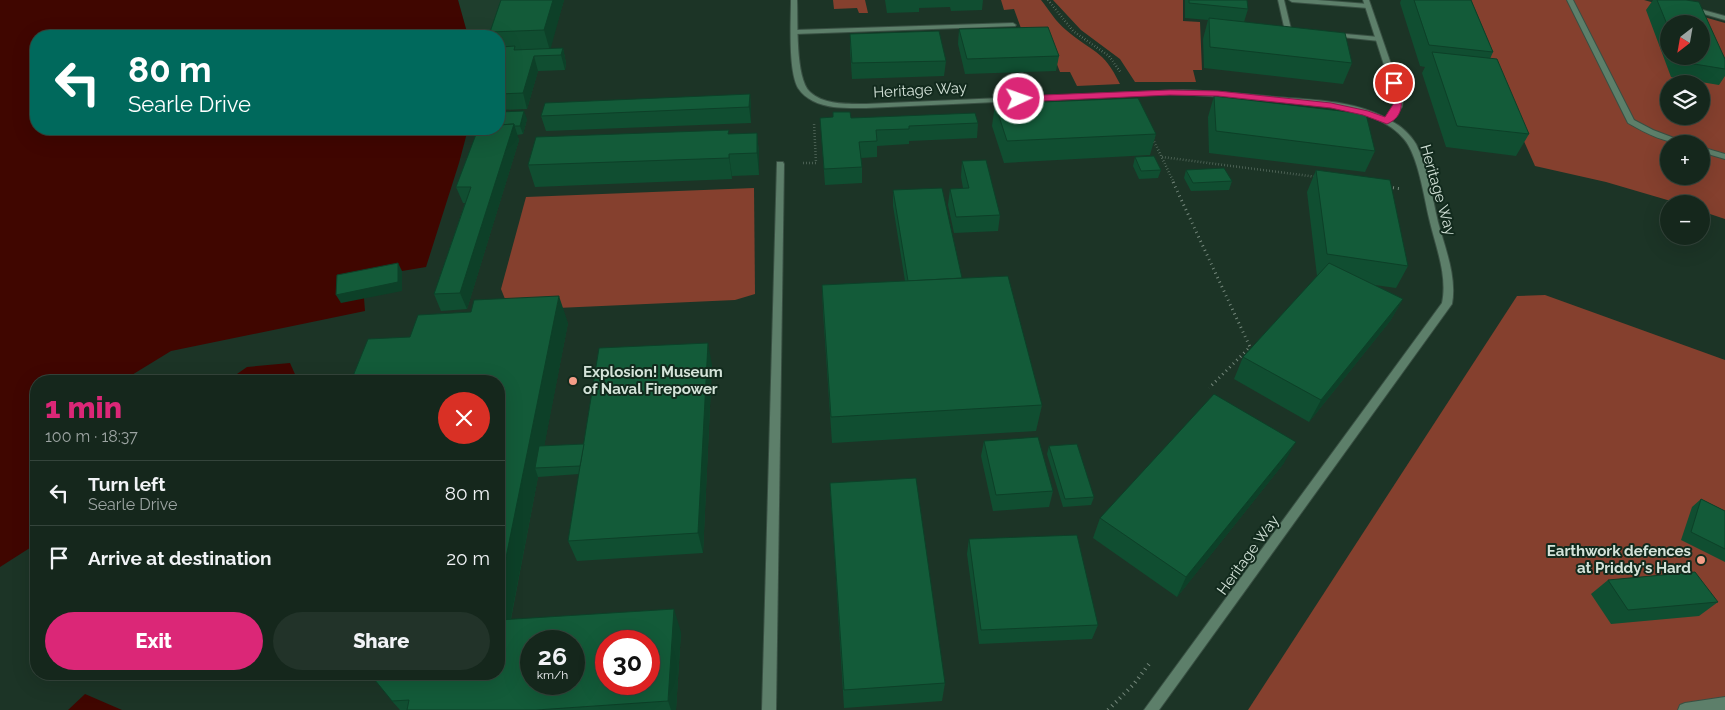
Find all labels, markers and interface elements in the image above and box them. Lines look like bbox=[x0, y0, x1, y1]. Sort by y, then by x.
north arrow bbox=[1660, 15, 1710, 65]
map controls bbox=[1660, 15, 1710, 245]
text: 80 m bbox=[128, 49, 212, 90]
icon: left bbox=[45, 50, 110, 115]
pin bbox=[1373, 62, 1415, 104]
icon: arrive bbox=[1380, 69, 1408, 97]
position arrow bbox=[992, 72, 1044, 124]
button: layers bbox=[1660, 75, 1710, 125]
street label: Heritage Way bbox=[873, 79, 967, 101]
text: Searle Drive bbox=[128, 91, 251, 117]
button: + bbox=[1660, 135, 1710, 185]
street label: Heritage Way bbox=[1416, 142, 1460, 238]
button: − bbox=[1660, 195, 1710, 245]
place label: Explosion! Museum of Naval Firepower bbox=[583, 363, 723, 398]
marker: Explosion! Museum of Naval Firepower bbox=[567, 375, 579, 387]
text: 1 min bbox=[45, 390, 122, 425]
button: close bbox=[438, 392, 490, 444]
text: 100 m · 18:37 bbox=[45, 427, 138, 446]
text: Turn left bbox=[88, 473, 165, 495]
icon: left bbox=[45, 479, 73, 507]
text: 80 m bbox=[445, 482, 490, 504]
text: Searle Drive bbox=[88, 495, 177, 514]
street label: Heritage Way bbox=[1213, 512, 1283, 598]
place label: Earthwork defences at Priddy's Hard bbox=[1547, 542, 1691, 577]
icon: arrive bbox=[45, 544, 73, 572]
text: Arrive at destination bbox=[88, 547, 272, 569]
text: 20 m bbox=[446, 547, 490, 569]
marker: Earthwork defences at Priddy's Hard bbox=[1695, 554, 1707, 566]
button: Exit bbox=[45, 612, 263, 670]
button: Share bbox=[273, 612, 490, 670]
speed limit sign: 30 bbox=[595, 630, 660, 695]
text: 26 bbox=[538, 641, 567, 671]
text: km/h bbox=[537, 668, 568, 682]

